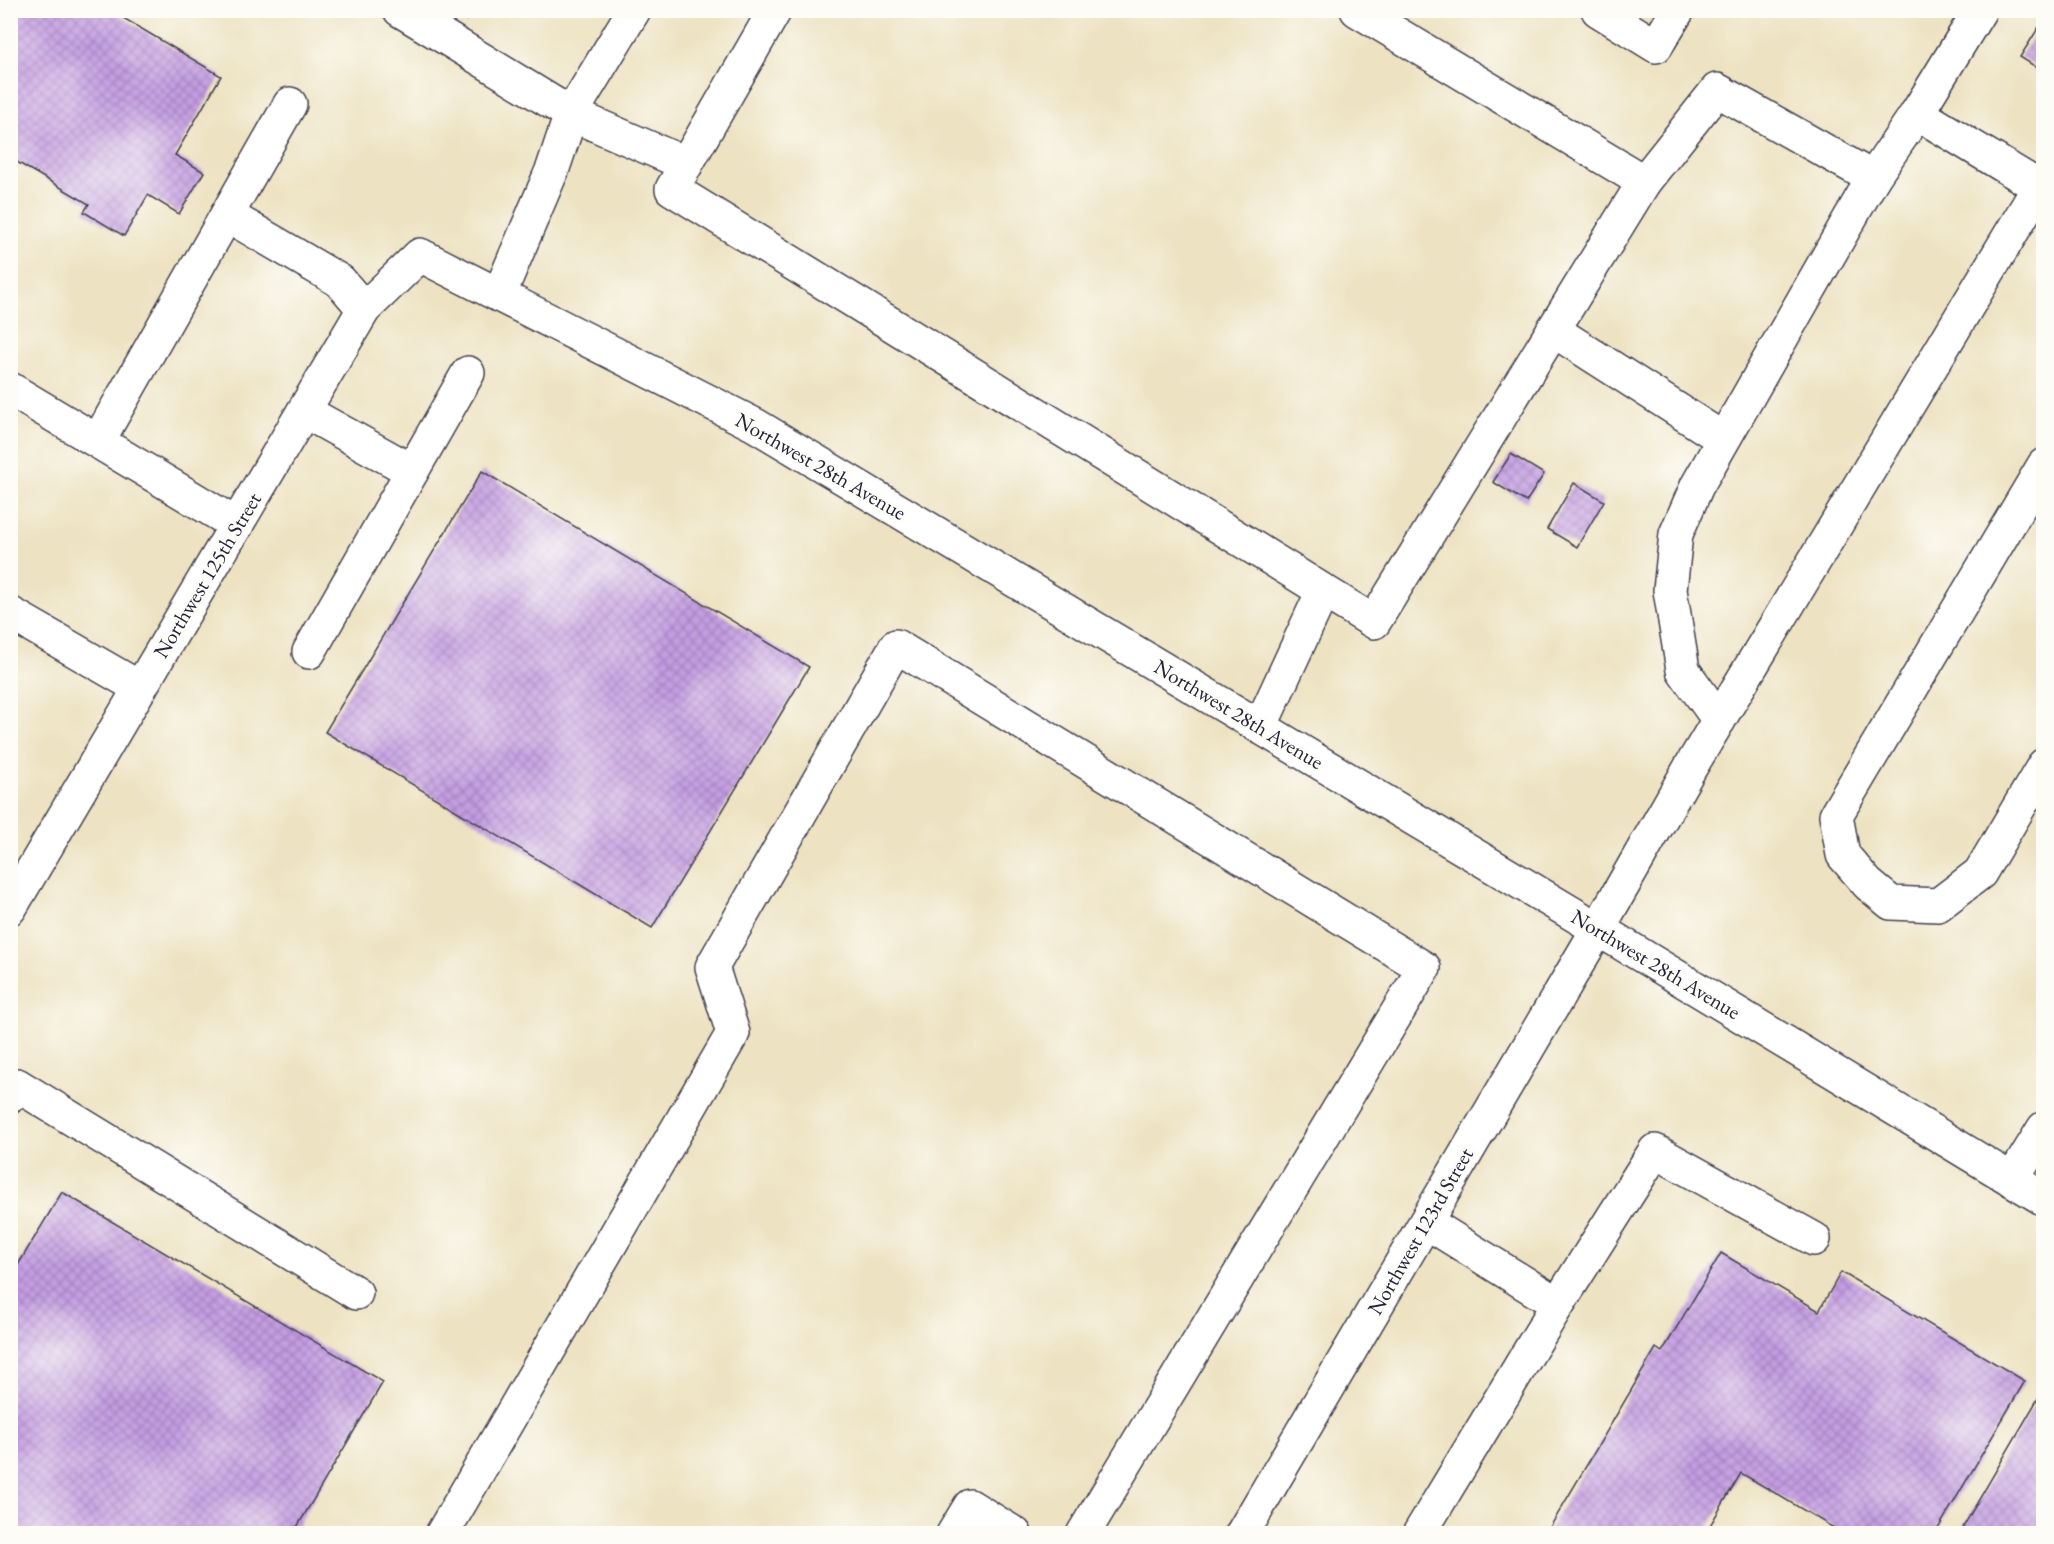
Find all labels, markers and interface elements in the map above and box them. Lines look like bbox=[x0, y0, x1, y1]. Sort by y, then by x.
street label: Northwest 28th Avenue bbox=[731, 406, 911, 526]
street label: Northwest 125th Street bbox=[147, 487, 267, 663]
street label: Northwest 28th Avenue bbox=[1150, 653, 1328, 775]
street label: Northwest 28th Avenue bbox=[1567, 903, 1745, 1025]
street label: Northwest 123rd Street bbox=[1361, 1142, 1479, 1319]

